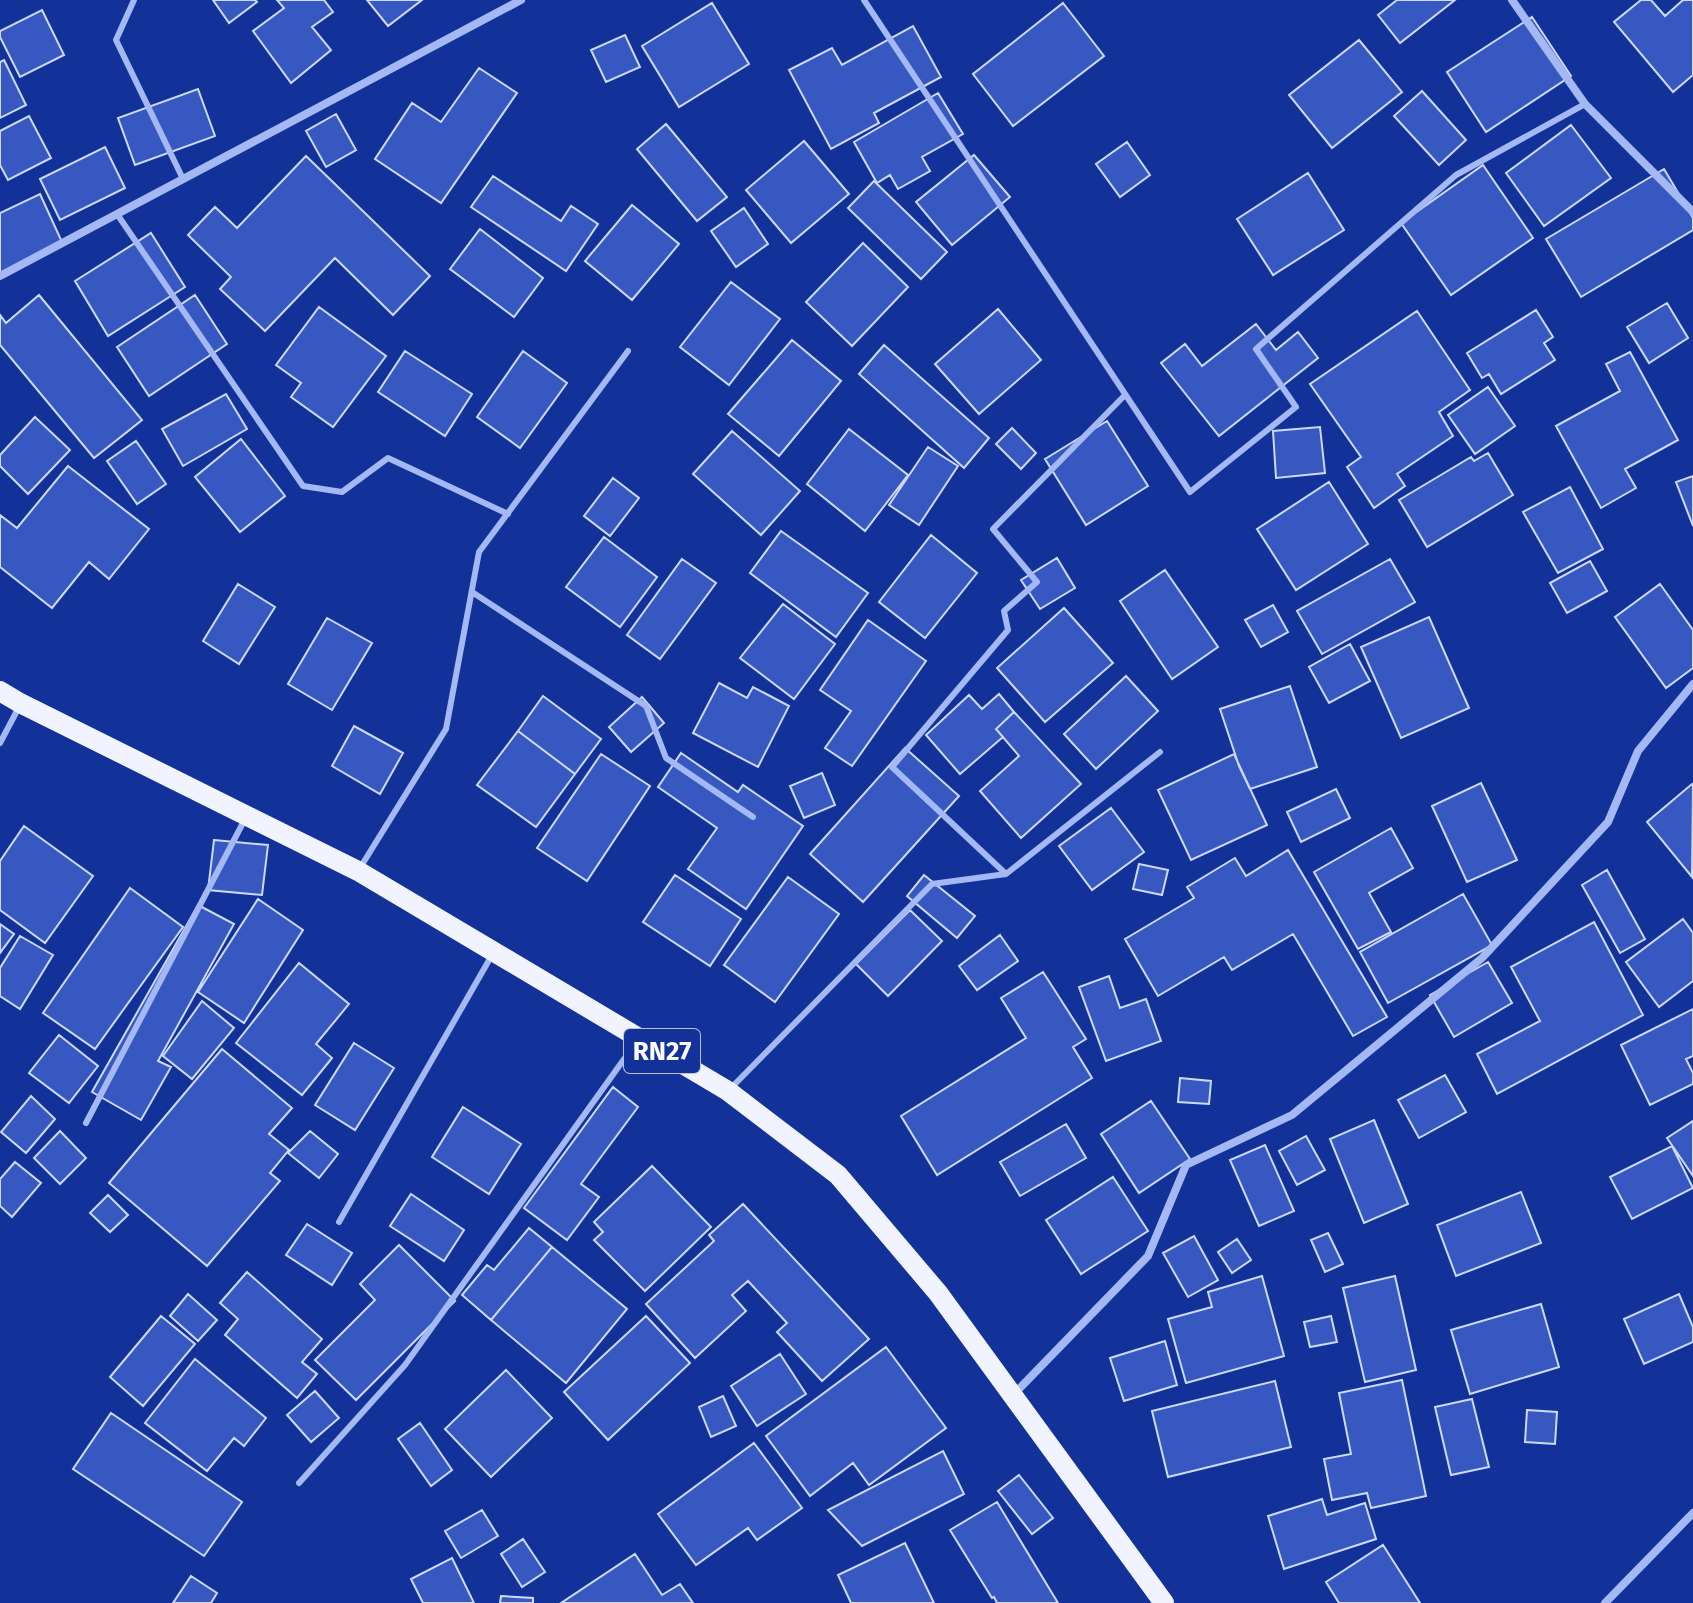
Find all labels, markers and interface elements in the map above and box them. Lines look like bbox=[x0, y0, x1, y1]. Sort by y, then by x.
road number: RN27 bbox=[624, 1029, 700, 1073]

